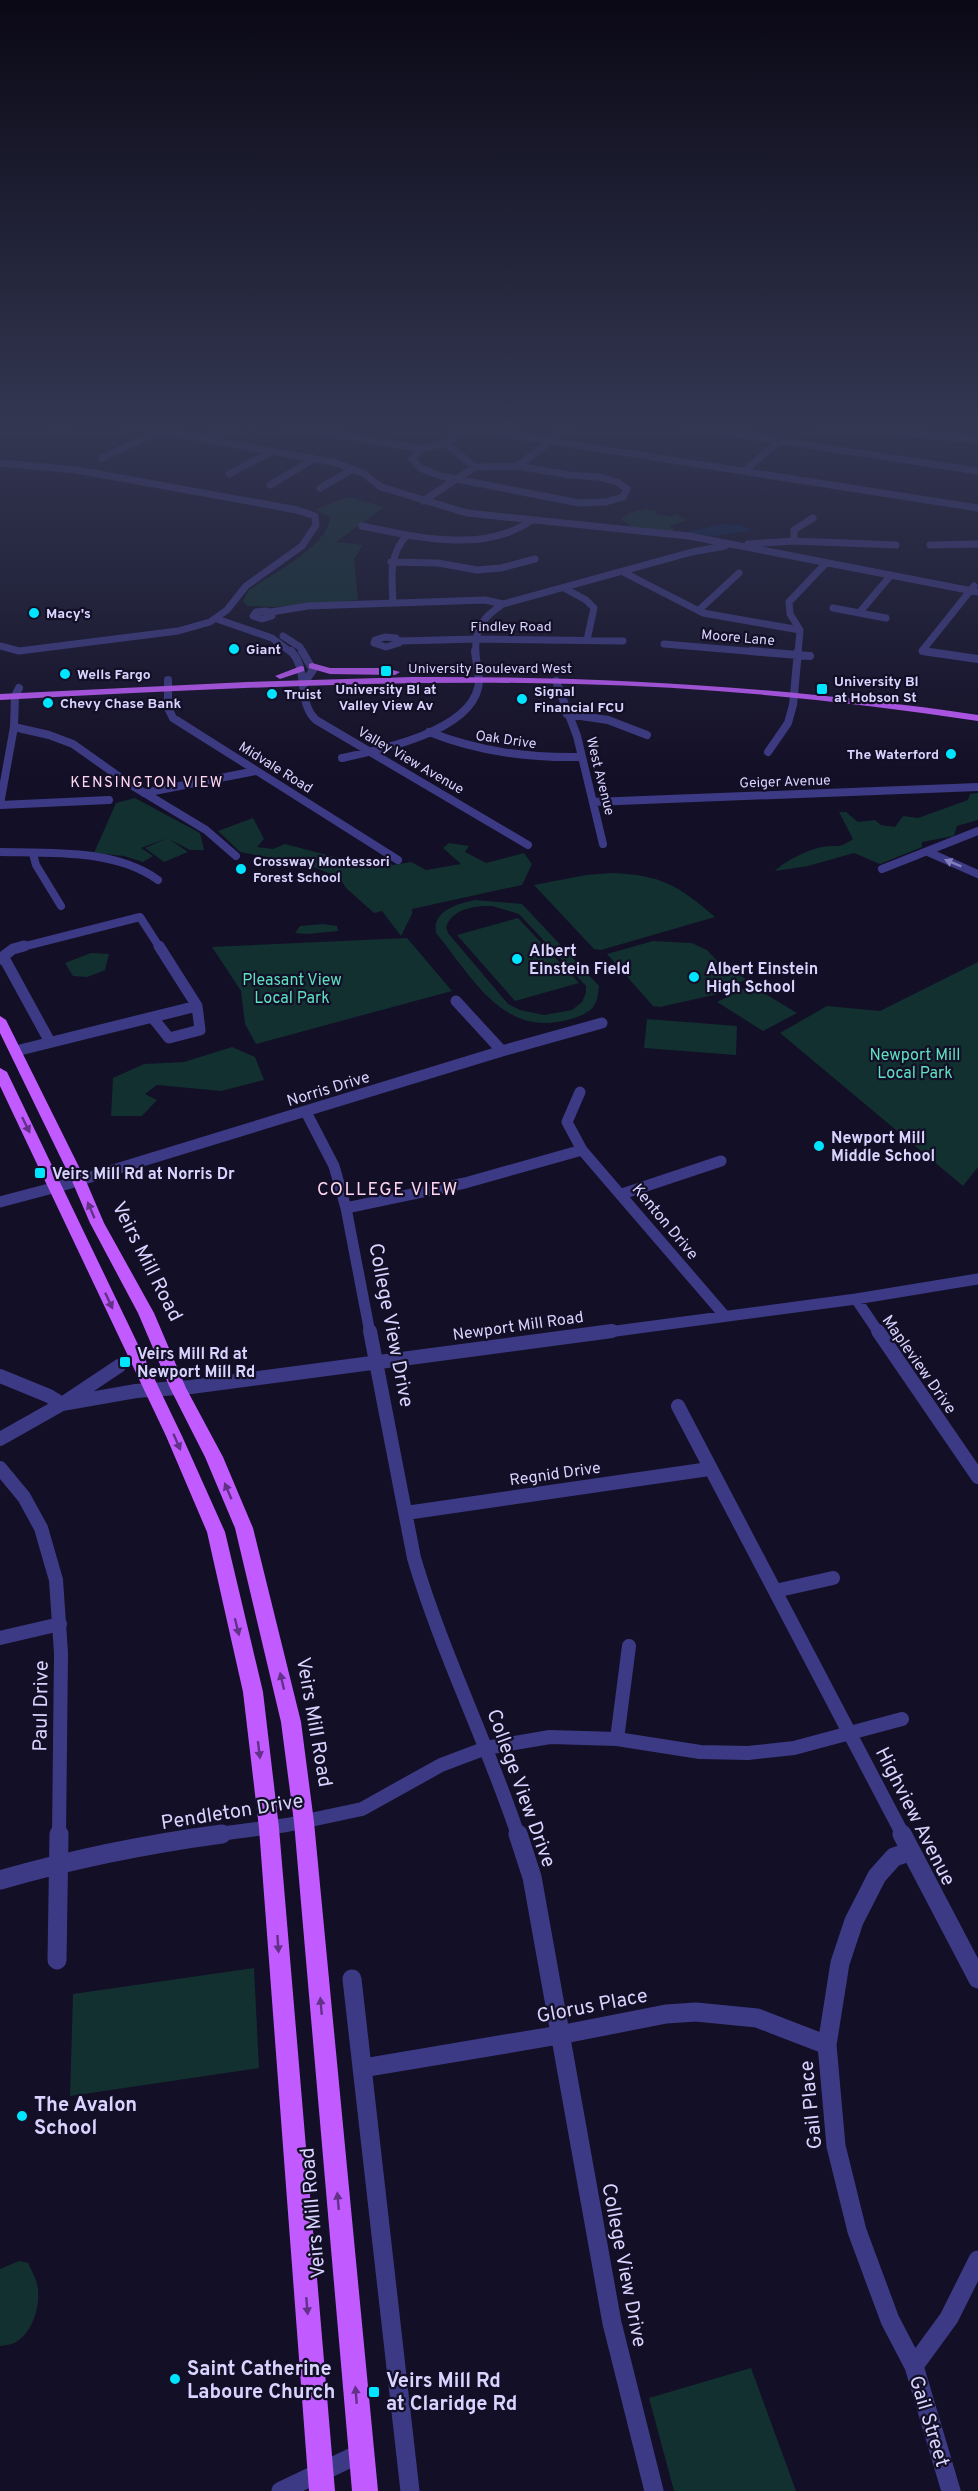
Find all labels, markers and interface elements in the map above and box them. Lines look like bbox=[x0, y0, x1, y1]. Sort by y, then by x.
marker: Macy's bbox=[27, 606, 41, 620]
place label: Macy's bbox=[46, 606, 91, 623]
street label: Findley Road bbox=[470, 619, 552, 636]
street label: Moore Lane bbox=[700, 627, 775, 650]
marker: Giant bbox=[227, 642, 241, 656]
place label: Giant bbox=[246, 642, 281, 659]
street label: University Boulevard West bbox=[408, 661, 572, 678]
marker: University Bl at Valley View Av bbox=[379, 664, 393, 678]
marker: Wells Fargo bbox=[58, 667, 72, 681]
place label: Wells Fargo bbox=[77, 667, 151, 684]
place label: University Bl at Hobson St bbox=[834, 674, 919, 707]
place label: University Bl at Valley View Av bbox=[335, 682, 437, 715]
marker: University Bl at Hobson St bbox=[815, 682, 829, 696]
place label: Signal Financial FCU bbox=[534, 684, 624, 717]
marker: Truist bbox=[265, 687, 279, 701]
place label: Truist bbox=[284, 687, 322, 704]
marker: Signal Financial FCU bbox=[515, 692, 529, 706]
marker: Chevy Chase Bank bbox=[41, 696, 55, 710]
place label: Chevy Chase Bank bbox=[60, 696, 181, 713]
street label: Valley View Avenue bbox=[354, 724, 466, 799]
street label: Oak Drive bbox=[474, 728, 537, 753]
street label: West Avenue bbox=[582, 735, 617, 817]
street label: Midvale Road bbox=[235, 739, 315, 798]
place label: The Waterford bbox=[847, 747, 939, 764]
marker: The Waterford bbox=[944, 747, 958, 761]
street label: Geiger Avenue bbox=[739, 772, 831, 793]
district label: KENSINGTON VIEW bbox=[70, 774, 224, 793]
place label: Crossway Montessori Forest School bbox=[253, 854, 390, 887]
one-way arrow bbox=[943, 858, 961, 868]
marker: Crossway Montessori Forest School bbox=[234, 862, 248, 876]
place label: Albert Einstein Field bbox=[529, 942, 630, 980]
marker: Albert Einstein Field bbox=[510, 952, 524, 966]
place label: Albert Einstein High School bbox=[706, 960, 818, 998]
marker: Albert Einstein High School bbox=[687, 970, 701, 984]
park label: Pleasant View Local Park bbox=[242, 971, 342, 1009]
park label: Newport Mill Local Park bbox=[870, 1046, 960, 1084]
street label: Norris Drive bbox=[285, 1068, 373, 1112]
one-way arrow bbox=[21, 1116, 30, 1133]
place label: Newport Mill Middle School bbox=[831, 1129, 935, 1167]
marker: Newport Mill Middle School bbox=[812, 1139, 826, 1153]
place label: Veirs Mill Rd at Norris Dr bbox=[52, 1165, 235, 1185]
marker: Veirs Mill Rd at Norris Dr bbox=[33, 1166, 47, 1180]
district label: COLLEGE VIEW bbox=[317, 1179, 459, 1202]
street label: Kenton Drive bbox=[627, 1180, 702, 1264]
street label: Veirs Mill Road bbox=[105, 1198, 188, 1326]
one-way arrow bbox=[86, 1200, 96, 1218]
street label: College View Drive bbox=[361, 1241, 419, 1410]
one-way arrow bbox=[105, 1292, 115, 1310]
street label: Newport Mill Road bbox=[452, 1308, 585, 1346]
street label: Mapleview Drive bbox=[877, 1312, 960, 1419]
place label: Veirs Mill Rd at Newport Mill Rd bbox=[137, 1345, 255, 1383]
marker: Veirs Mill Rd at Newport Mill Rd bbox=[118, 1355, 132, 1369]
one-way arrow bbox=[172, 1434, 181, 1451]
street label: Regnid Drive bbox=[508, 1459, 602, 1491]
one-way arrow bbox=[223, 1482, 232, 1500]
one-way arrow bbox=[233, 1618, 243, 1636]
street label: Veirs Mill Road bbox=[289, 1655, 337, 1789]
street label: Paul Drive bbox=[28, 1660, 56, 1752]
one-way arrow bbox=[276, 1672, 286, 1690]
street label: College View Drive bbox=[479, 1706, 561, 1871]
one-way arrow bbox=[254, 1740, 264, 1759]
street label: Highview Avenue bbox=[868, 1743, 960, 1891]
street label: Pendleton Drive bbox=[159, 1789, 305, 1837]
one-way arrow bbox=[273, 1934, 283, 1953]
street label: Glorus Place bbox=[535, 1983, 650, 2030]
one-way arrow bbox=[316, 1997, 326, 2016]
street label: Gail Place bbox=[794, 2059, 830, 2150]
place label: The Avalon School bbox=[34, 2093, 137, 2142]
marker: The Avalon School bbox=[15, 2109, 29, 2123]
street label: Veirs Mill Road bbox=[295, 2146, 333, 2279]
street label: College View Drive bbox=[594, 2181, 652, 2350]
one-way arrow bbox=[333, 2191, 343, 2210]
one-way arrow bbox=[302, 2296, 312, 2315]
place label: Saint Catherine Laboure Church bbox=[187, 2357, 335, 2406]
place label: Veirs Mill Rd at Claridge Rd bbox=[386, 2369, 517, 2418]
marker: Saint Catherine Laboure Church bbox=[168, 2372, 182, 2386]
street label: Gail Street bbox=[902, 2373, 954, 2471]
one-way arrow bbox=[351, 2385, 361, 2404]
marker: Veirs Mill Rd at Claridge Rd bbox=[367, 2385, 381, 2399]

